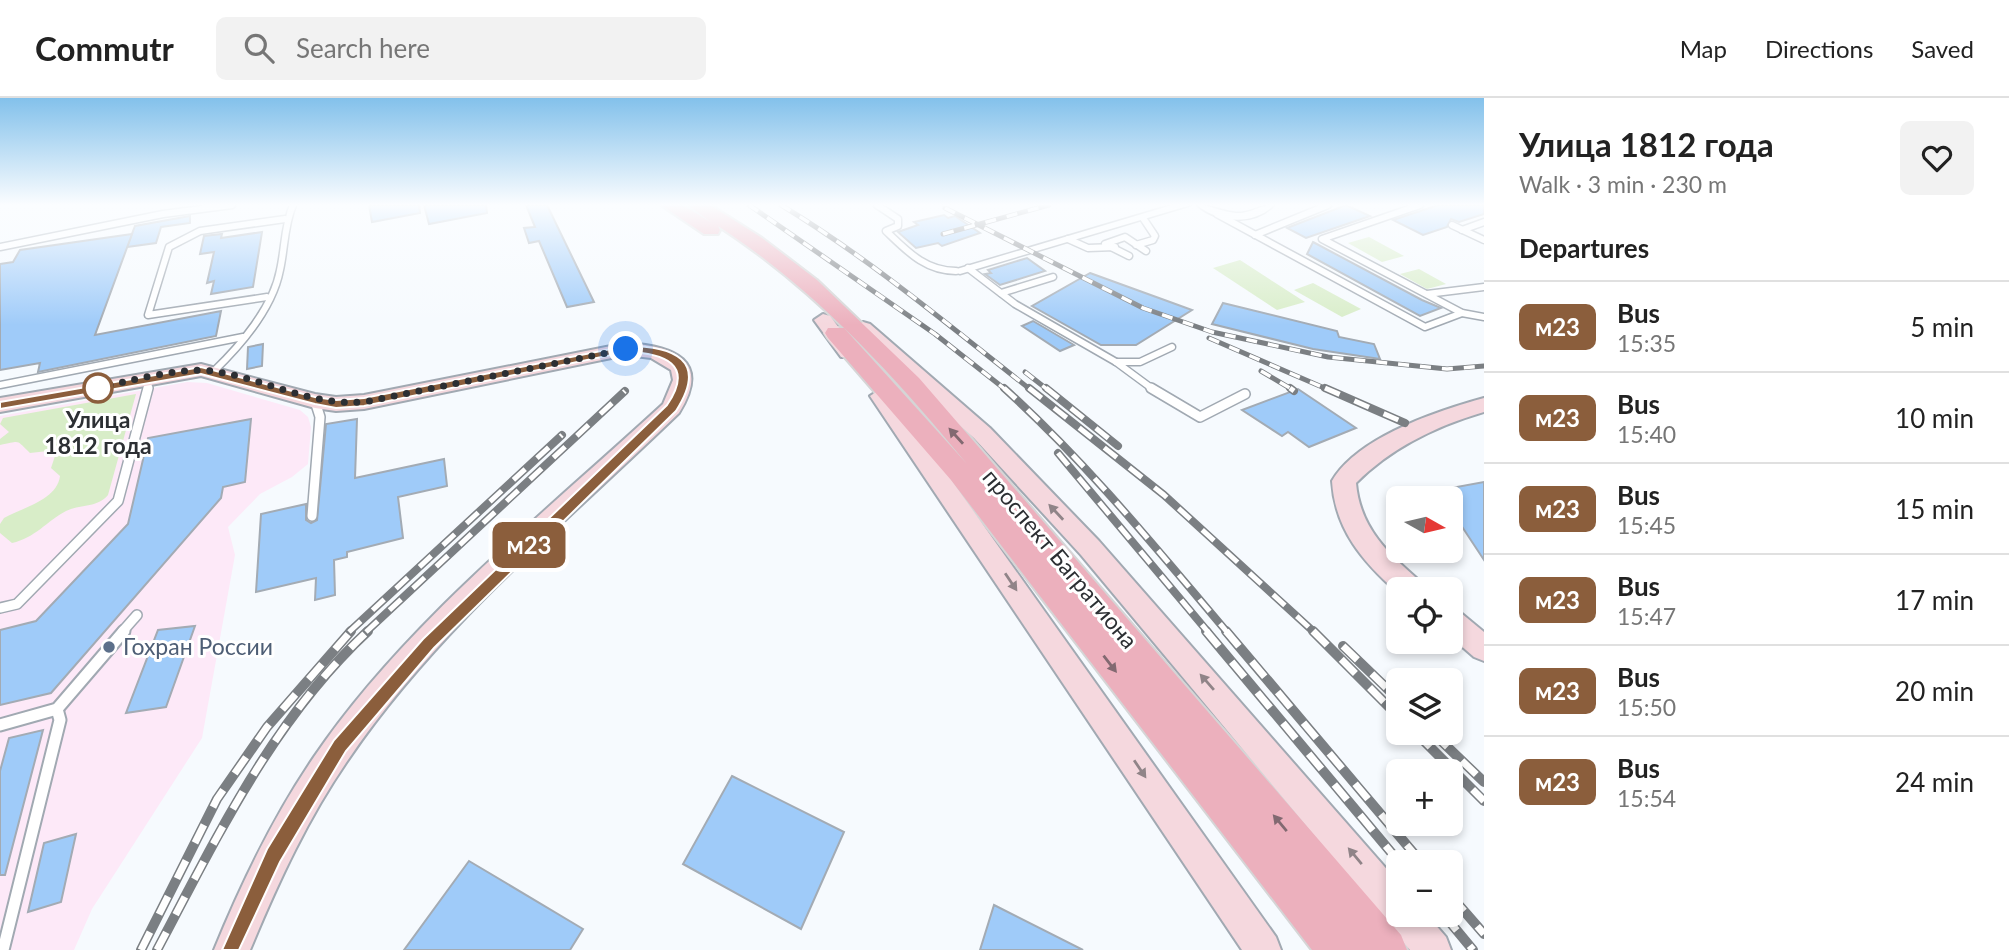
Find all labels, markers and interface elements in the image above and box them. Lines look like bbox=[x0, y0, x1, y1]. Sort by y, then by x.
search box bbox=[216, 17, 706, 80]
text: Commutr bbox=[35, 28, 174, 68]
icon: search bbox=[240, 29, 278, 67]
text: Search here bbox=[296, 32, 430, 64]
text: Map bbox=[1680, 34, 1727, 63]
text: Directions bbox=[1765, 34, 1873, 63]
text: Saved bbox=[1911, 34, 1974, 63]
button: heart bbox=[1900, 121, 1974, 195]
text: Улица 1812 года bbox=[1519, 124, 1774, 164]
text: Walk · 3 min · 230 m bbox=[1519, 170, 1727, 198]
text: Departures bbox=[1519, 232, 1649, 264]
text: Bus bbox=[1617, 297, 1660, 329]
text: 5 min bbox=[1910, 311, 1974, 343]
text: м23 bbox=[1535, 312, 1580, 341]
text: 15:35 bbox=[1617, 329, 1676, 357]
your location bbox=[608, 331, 643, 366]
marker: Улица 1812 года bbox=[83, 373, 113, 403]
text: Bus bbox=[1617, 388, 1660, 420]
text: 10 min bbox=[1895, 402, 1974, 434]
text: м23 bbox=[1535, 403, 1580, 432]
place label: Улица 1812 года bbox=[44, 405, 152, 459]
text: 15:40 bbox=[1617, 420, 1676, 448]
one-way arrow bbox=[949, 428, 965, 445]
street label: проспект Багратиона bbox=[977, 463, 1144, 654]
text: Bus bbox=[1617, 479, 1660, 511]
north arrow bbox=[1386, 486, 1463, 564]
map controls bbox=[1386, 486, 1463, 927]
text: 15 min bbox=[1895, 493, 1974, 525]
text: м23 bbox=[1535, 494, 1580, 523]
one-way arrow bbox=[1049, 504, 1065, 521]
text: 15:45 bbox=[1617, 511, 1676, 539]
line badge: м23 bbox=[489, 522, 569, 568]
text: м23 bbox=[506, 530, 552, 559]
text: Bus bbox=[1617, 570, 1660, 602]
one-way arrow bbox=[1004, 572, 1017, 591]
button: locate bbox=[1386, 577, 1463, 654]
text: 17 min bbox=[1895, 584, 1974, 616]
text: м23 bbox=[1535, 585, 1580, 614]
text: 15:47 bbox=[1617, 602, 1676, 630]
place label: Гохран России bbox=[123, 632, 273, 660]
marker: Гохран России bbox=[101, 639, 117, 655]
one-way arrow bbox=[1103, 654, 1118, 672]
text: Bus bbox=[1617, 661, 1660, 693]
button: layers bbox=[1386, 668, 1463, 745]
one-way arrow bbox=[1200, 674, 1215, 691]
text: 20 min bbox=[1895, 675, 1974, 707]
text: м23 bbox=[1535, 676, 1580, 705]
text: 15:50 bbox=[1617, 693, 1676, 721]
text: Bus bbox=[1617, 752, 1660, 784]
button: + bbox=[1386, 759, 1463, 836]
one-way arrow bbox=[1133, 760, 1147, 778]
text: 24 min bbox=[1895, 766, 1974, 798]
text: м23 bbox=[1535, 767, 1580, 796]
text: 15:54 bbox=[1617, 784, 1676, 812]
one-way arrow bbox=[1273, 814, 1288, 831]
one-way arrow bbox=[1347, 847, 1362, 865]
button: − bbox=[1386, 850, 1463, 927]

